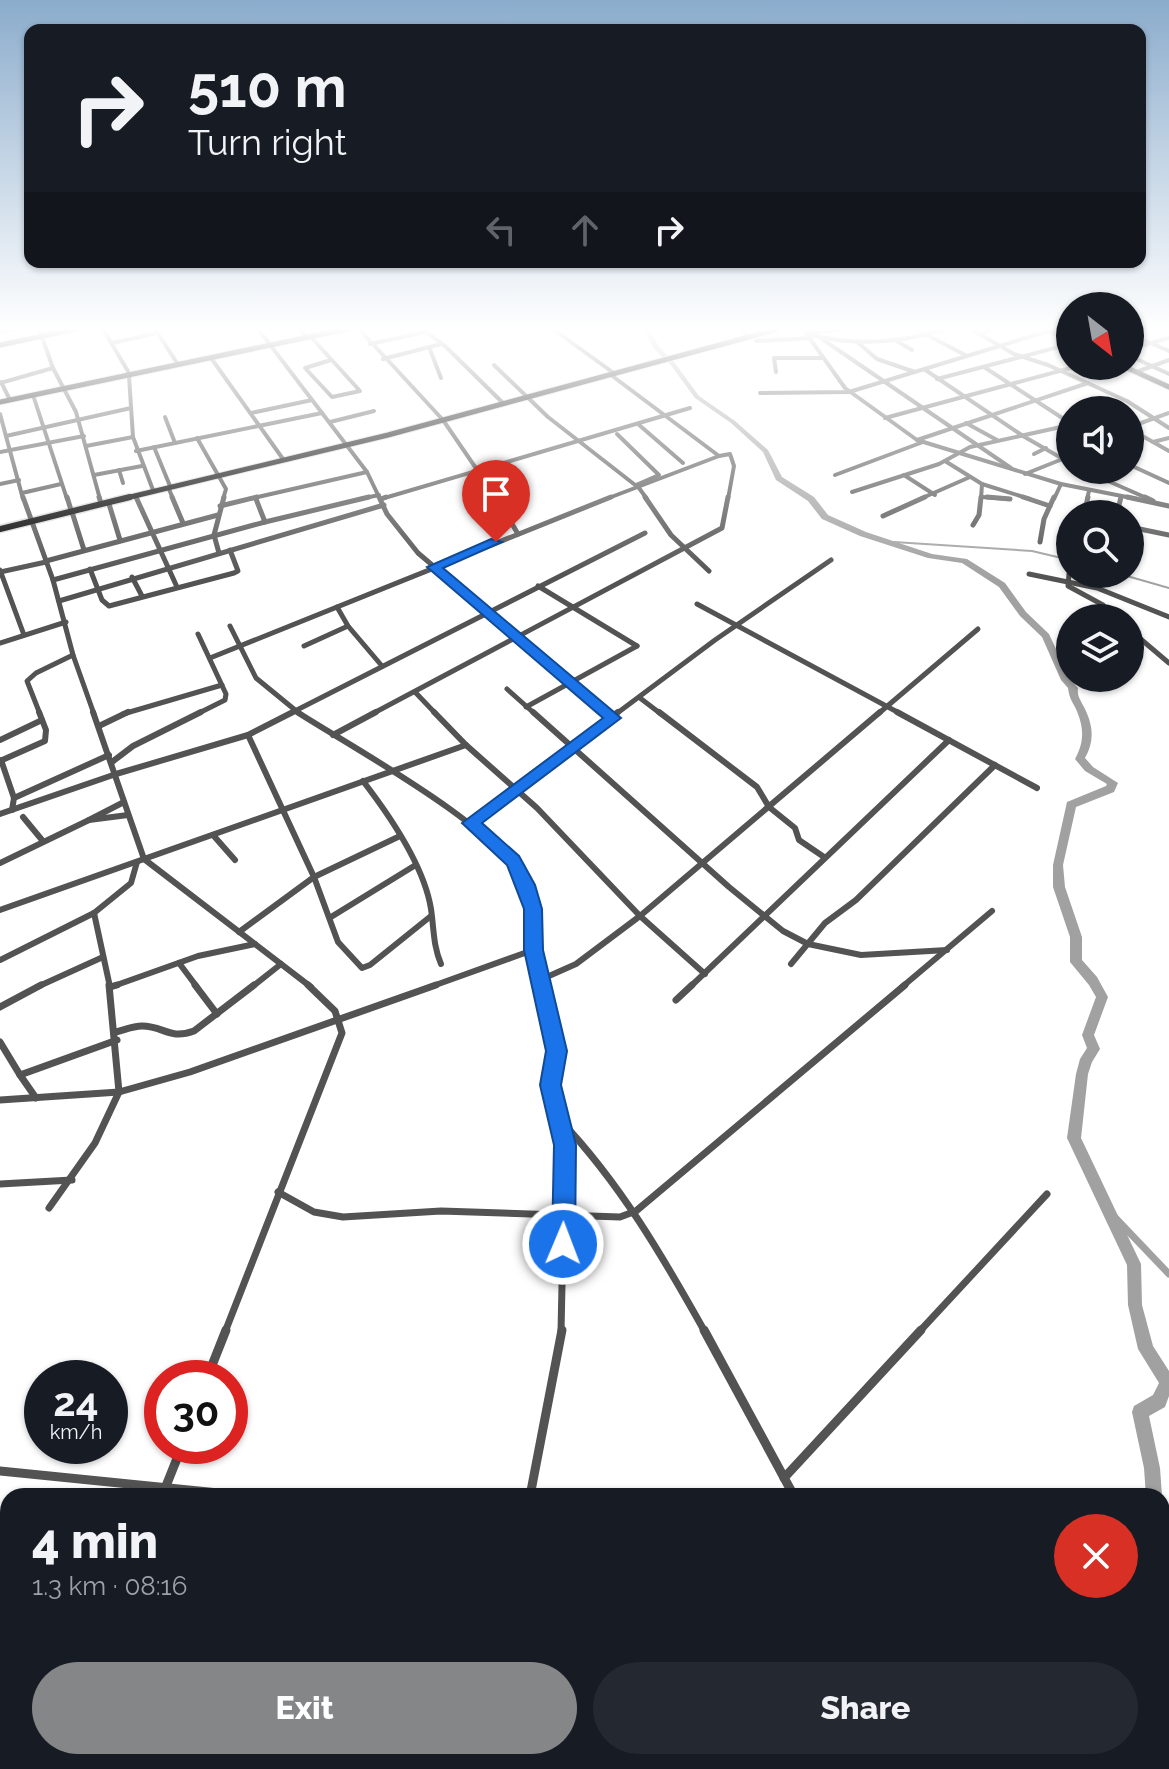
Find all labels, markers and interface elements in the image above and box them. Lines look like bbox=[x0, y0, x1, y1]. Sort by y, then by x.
text: 510 m bbox=[188, 54, 347, 120]
icon: right bbox=[56, 56, 160, 160]
text: Turn right bbox=[188, 121, 347, 163]
icon: left bbox=[479, 208, 523, 252]
icon: ahead bbox=[563, 208, 607, 252]
icon: right bbox=[647, 208, 691, 252]
north arrow bbox=[1056, 292, 1144, 380]
map controls bbox=[1056, 292, 1144, 692]
button: sound bbox=[1056, 396, 1144, 484]
pin bbox=[462, 460, 530, 542]
icon: arrive bbox=[474, 472, 518, 516]
button: search bbox=[1056, 500, 1144, 588]
button: layers bbox=[1056, 604, 1144, 692]
position arrow bbox=[521, 1202, 605, 1286]
speed limit sign: 30 bbox=[144, 1360, 248, 1464]
text: 24 bbox=[53, 1378, 99, 1425]
text: km/h bbox=[50, 1420, 102, 1444]
text: 4 min bbox=[32, 1513, 158, 1569]
button: close bbox=[1054, 1514, 1138, 1598]
text: 1.3 km · 08:16 bbox=[32, 1571, 187, 1601]
button: Exit bbox=[32, 1662, 577, 1754]
button: Share bbox=[593, 1662, 1138, 1754]

